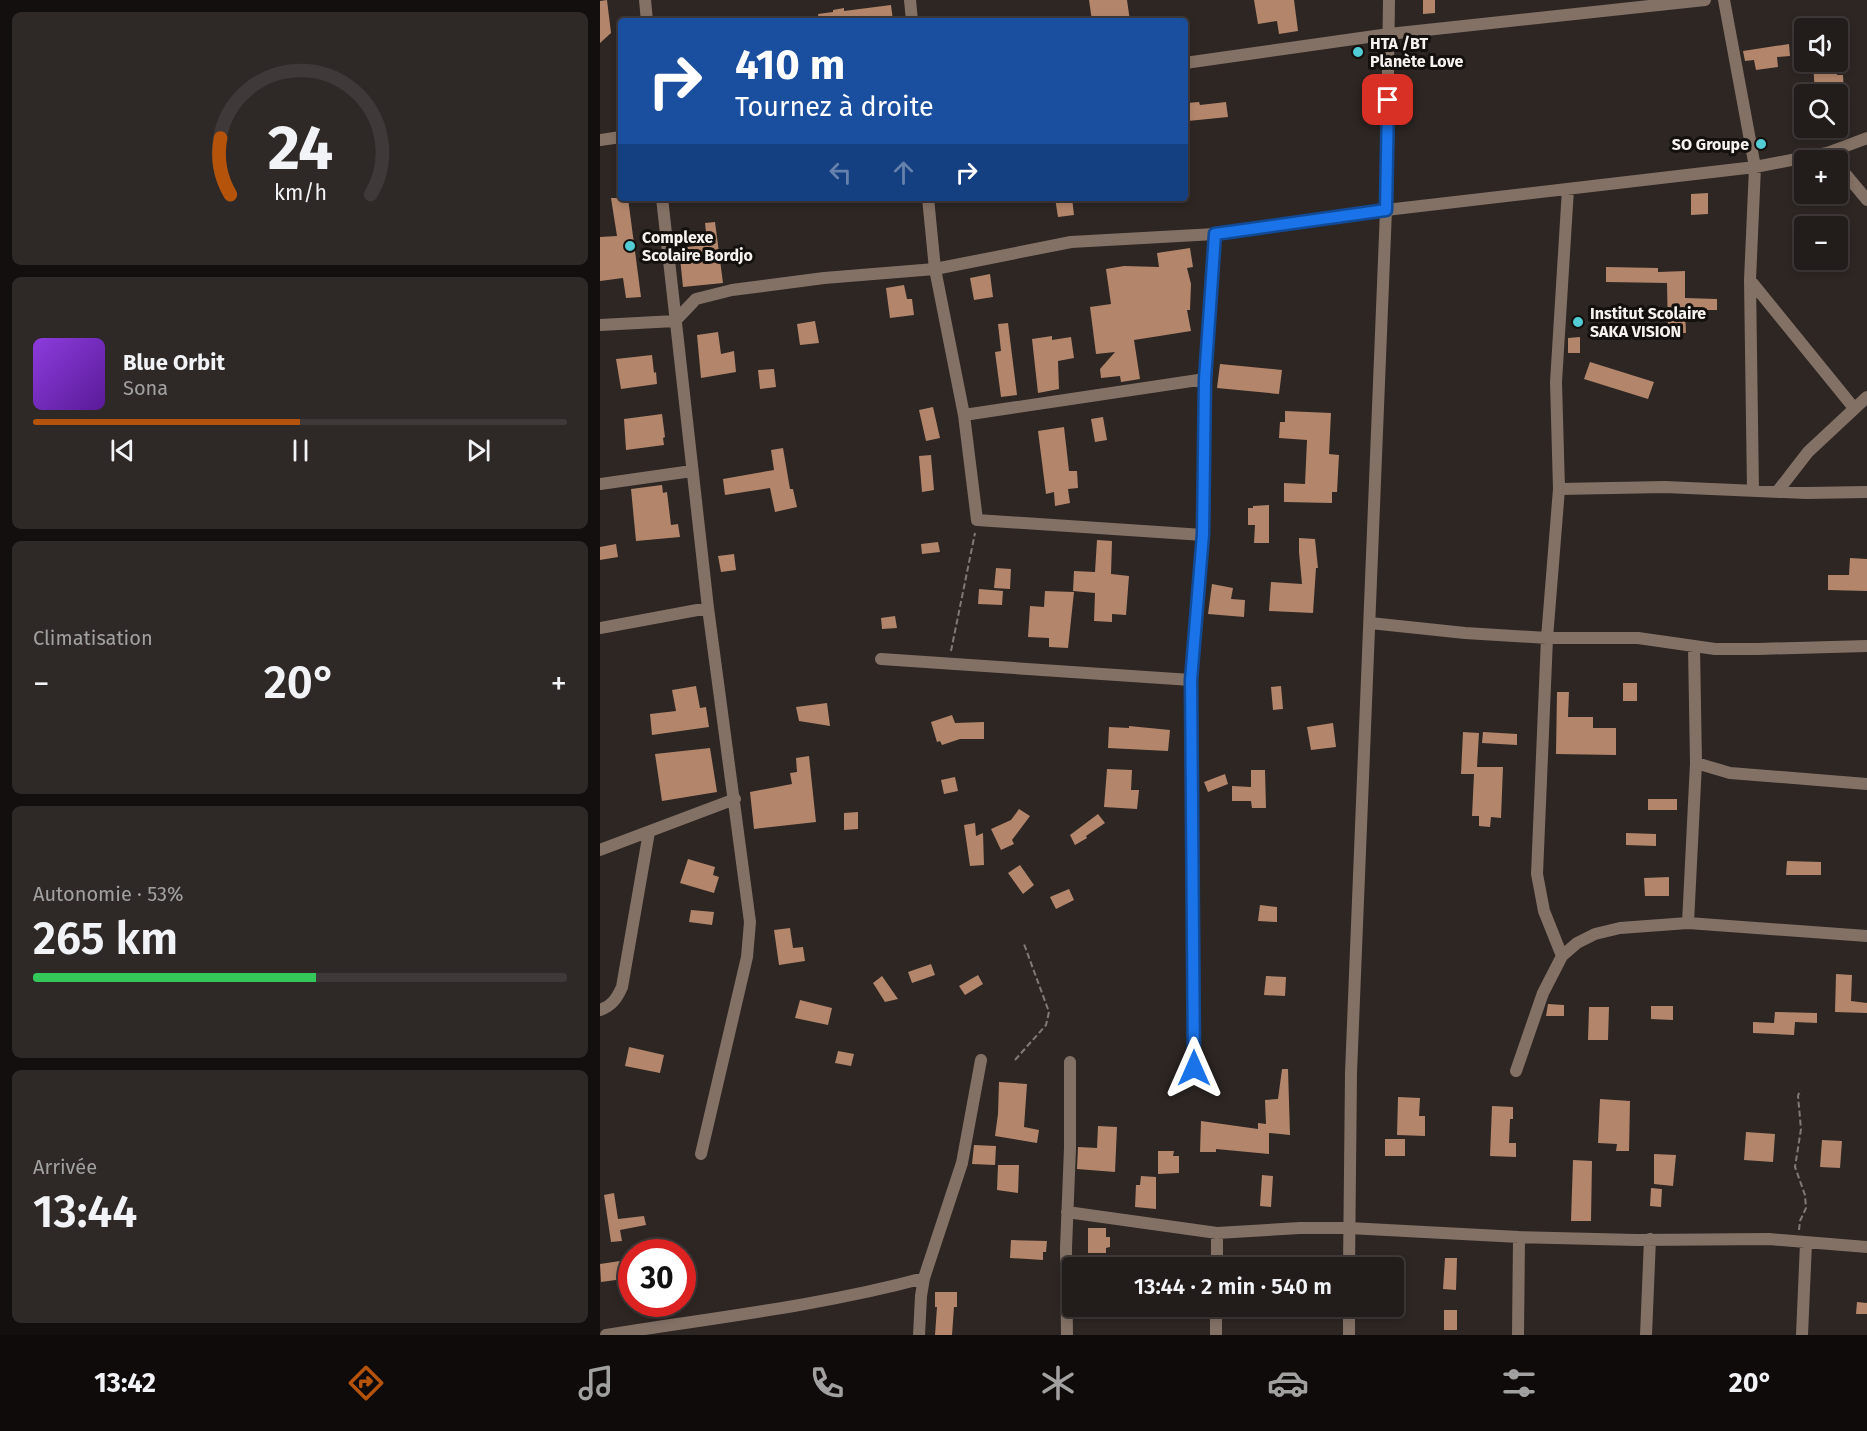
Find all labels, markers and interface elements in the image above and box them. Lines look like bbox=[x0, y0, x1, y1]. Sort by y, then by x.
map controls bbox=[1794, 18, 1848, 270]
button: sound bbox=[1794, 18, 1848, 72]
place label: HTA /BT Planète Love bbox=[1370, 34, 1464, 71]
text: 410 m bbox=[735, 40, 845, 90]
icon: right bbox=[636, 42, 714, 120]
marker: HTA /BT Planète Love bbox=[1351, 45, 1365, 59]
pin bbox=[1362, 74, 1413, 125]
icon: arrive bbox=[1371, 83, 1404, 116]
button: search bbox=[1794, 84, 1848, 138]
text: Tournez à droite bbox=[735, 91, 934, 123]
text: 24 bbox=[267, 111, 333, 186]
place label: SO Groupe bbox=[1672, 135, 1749, 154]
marker: SO Groupe bbox=[1754, 137, 1768, 151]
button: + bbox=[1794, 150, 1848, 204]
icon: left bbox=[824, 156, 857, 189]
icon: ahead bbox=[887, 156, 920, 189]
icon: right bbox=[950, 156, 983, 189]
text: km/h bbox=[273, 181, 327, 207]
button: − bbox=[1794, 216, 1848, 270]
place label: Complexe Scolaire Bordjo bbox=[642, 228, 753, 265]
marker: Complexe Scolaire Bordjo bbox=[623, 239, 637, 253]
place label: Institut Scolaire SAKA VISION bbox=[1590, 304, 1706, 341]
marker: Institut Scolaire SAKA VISION bbox=[1571, 315, 1585, 329]
text: Blue Orbit bbox=[123, 349, 225, 376]
text: Sona bbox=[123, 376, 168, 400]
icon: previous bbox=[106, 434, 139, 467]
icon: pause bbox=[284, 434, 317, 467]
icon: next bbox=[462, 434, 495, 467]
text: Climatisation bbox=[33, 626, 153, 650]
text: 20° bbox=[264, 656, 336, 710]
text: − bbox=[33, 664, 50, 704]
text: + bbox=[551, 664, 567, 704]
text: Autonomie · 53% bbox=[33, 882, 184, 906]
text: 265 km bbox=[33, 912, 178, 966]
position arrow bbox=[1162, 1036, 1226, 1100]
text: Arrivée bbox=[33, 1155, 97, 1179]
text: 13:44 bbox=[33, 1185, 137, 1239]
speed limit sign: 30 bbox=[618, 1239, 696, 1317]
text: 13:44 · 2 min · 540 m bbox=[1134, 1273, 1332, 1300]
icon: directions bbox=[345, 1362, 387, 1404]
icon: music bbox=[575, 1362, 617, 1404]
icon: phone bbox=[806, 1362, 848, 1404]
icon: climate bbox=[1037, 1362, 1079, 1404]
icon: car bbox=[1267, 1362, 1309, 1404]
icon: filters bbox=[1498, 1362, 1540, 1404]
text: 13:42 bbox=[94, 1367, 156, 1399]
text: 20° bbox=[1729, 1367, 1773, 1399]

